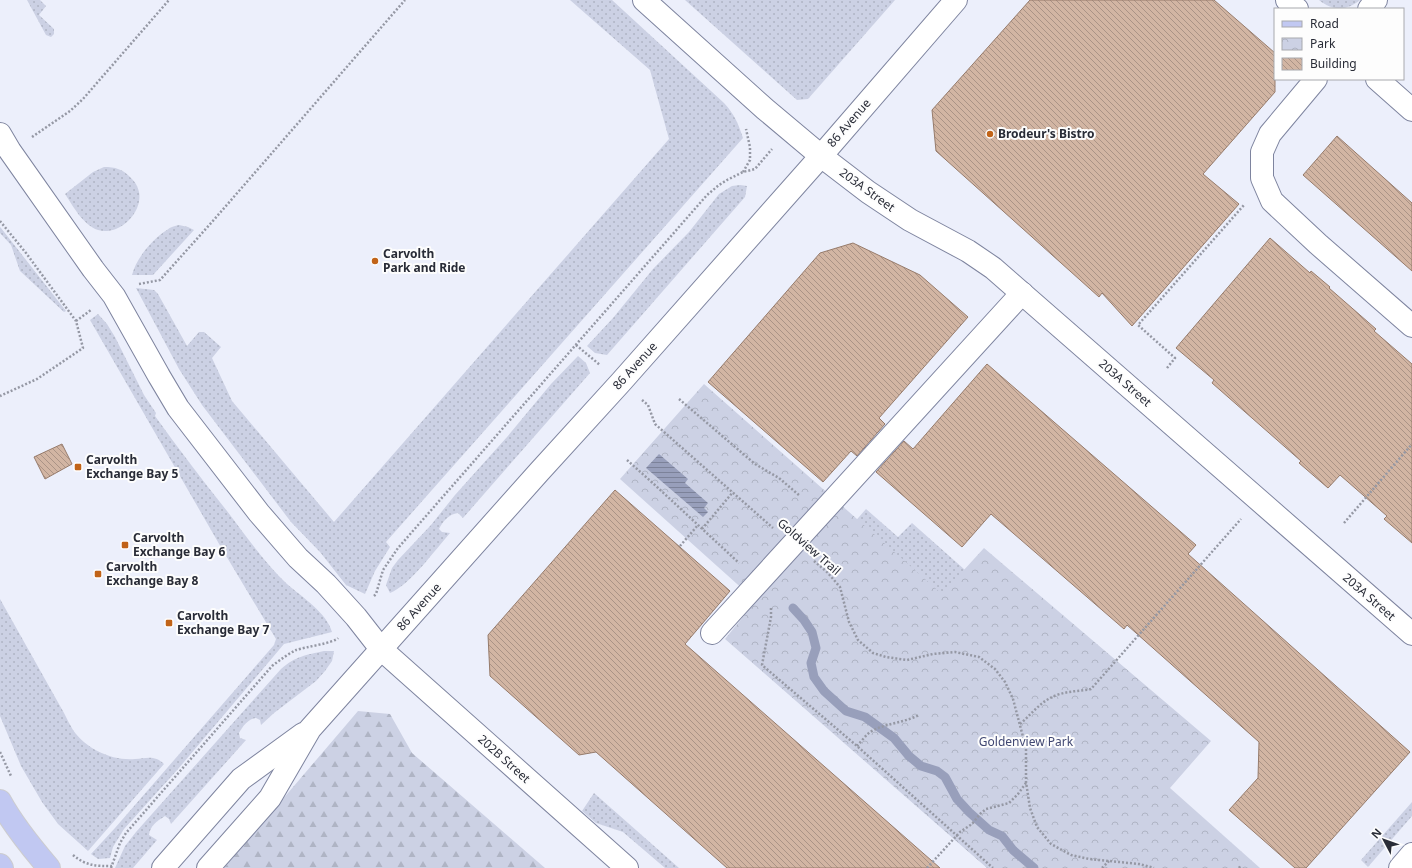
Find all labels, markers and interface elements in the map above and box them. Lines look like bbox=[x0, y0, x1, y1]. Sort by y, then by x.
legend bbox=[1274, 8, 1404, 80]
text: Road bbox=[1310, 15, 1339, 32]
text: Park bbox=[1310, 35, 1336, 52]
text: Building bbox=[1310, 55, 1357, 72]
street label: 86 Avenue bbox=[823, 95, 875, 151]
place label: Brodeur's Bistro bbox=[998, 125, 1094, 142]
marker: Brodeur's Bistro bbox=[985, 129, 995, 139]
street label: 203A Street bbox=[836, 164, 899, 216]
place label: Carvolth Park and Ride bbox=[383, 245, 465, 276]
marker: Carvolth Park and Ride bbox=[370, 256, 380, 266]
street label: 86 Avenue bbox=[609, 338, 661, 393]
street label: 203A Street bbox=[1095, 355, 1156, 411]
place label: Carvolth Exchange Bay 5 bbox=[86, 451, 178, 482]
marker: Carvolth Exchange Bay 5 bbox=[73, 462, 83, 472]
street label: Goldview Trail bbox=[774, 514, 845, 579]
place label: Carvolth Exchange Bay 6 bbox=[133, 529, 225, 560]
marker: Carvolth Exchange Bay 6 bbox=[120, 540, 130, 550]
place label: Carvolth Exchange Bay 8 bbox=[106, 558, 198, 589]
marker: Carvolth Exchange Bay 8 bbox=[93, 569, 103, 579]
street label: 203A Street bbox=[1339, 569, 1400, 625]
street label: 86 Avenue bbox=[393, 579, 445, 634]
place label: Carvolth Exchange Bay 7 bbox=[177, 607, 269, 638]
marker: Carvolth Exchange Bay 7 bbox=[164, 618, 174, 628]
street label: 202B Street bbox=[474, 731, 535, 787]
park label: Goldenview Park bbox=[979, 733, 1074, 750]
north arrow bbox=[1364, 820, 1404, 860]
text: N bbox=[1367, 825, 1385, 841]

